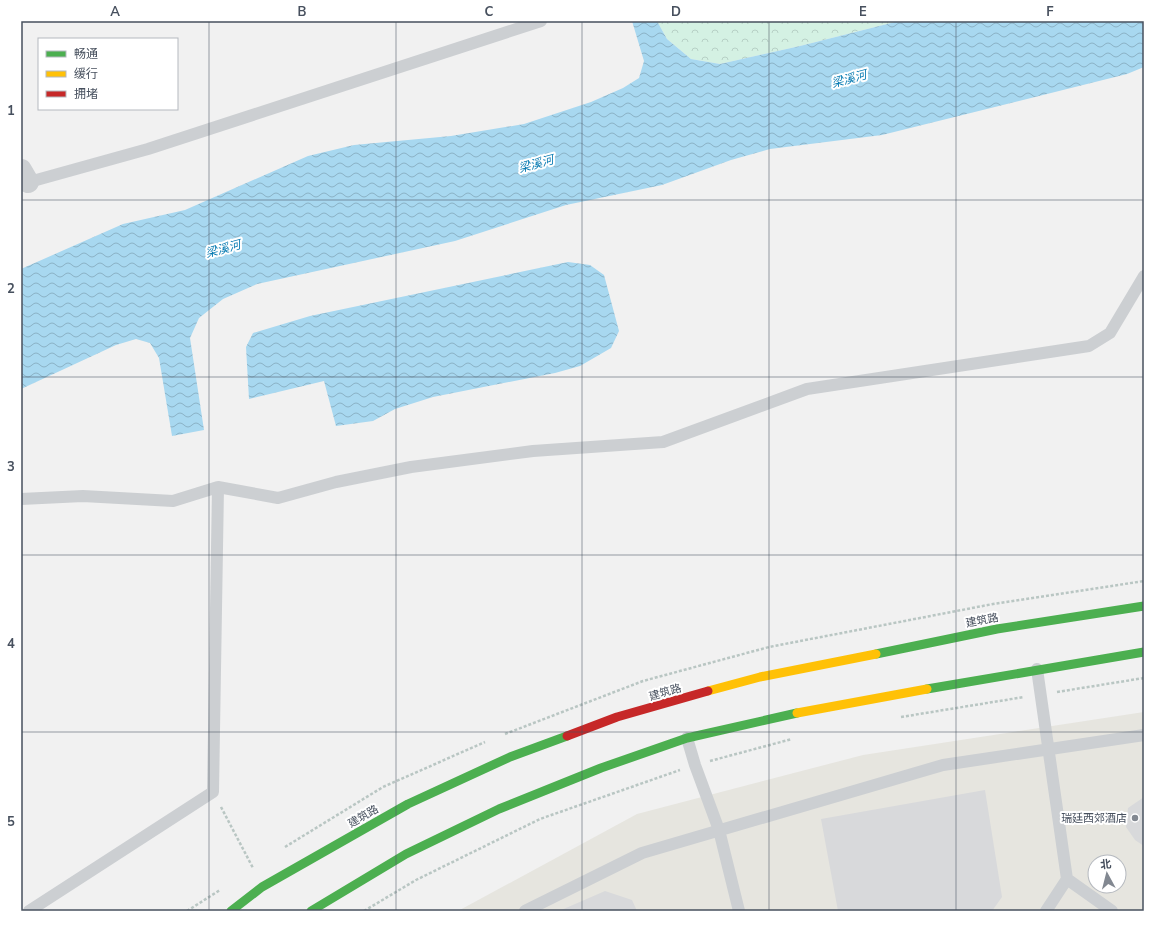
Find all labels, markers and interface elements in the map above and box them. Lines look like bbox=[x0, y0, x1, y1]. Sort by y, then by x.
text: A bbox=[110, 3, 120, 21]
text: B bbox=[298, 3, 307, 21]
text: C bbox=[485, 3, 494, 21]
text: D bbox=[671, 3, 681, 21]
text: E bbox=[859, 3, 867, 21]
text: F bbox=[1046, 3, 1054, 21]
legend bbox=[38, 38, 178, 110]
text: 畅通 bbox=[74, 46, 98, 62]
text: 缓行 bbox=[74, 66, 98, 82]
water label: 梁溪河 bbox=[830, 66, 870, 91]
text: 拥堵 bbox=[74, 86, 98, 102]
text: 1 bbox=[7, 102, 15, 120]
water label: 梁溪河 bbox=[517, 151, 557, 176]
water label: 梁溪河 bbox=[204, 236, 244, 261]
text: 2 bbox=[7, 280, 15, 298]
text: 3 bbox=[7, 458, 15, 476]
street label: 建筑路 bbox=[964, 610, 1000, 631]
text: 4 bbox=[7, 635, 15, 653]
street label: 建筑路 bbox=[647, 681, 683, 704]
street label: 建筑路 bbox=[345, 802, 381, 831]
place label: 瑞廷西郊酒店 bbox=[1061, 811, 1127, 826]
text: 5 bbox=[7, 813, 15, 831]
marker: 瑞廷西郊酒店 bbox=[1130, 813, 1140, 823]
north arrow bbox=[1087, 854, 1127, 894]
text: 北 bbox=[1099, 856, 1112, 873]

